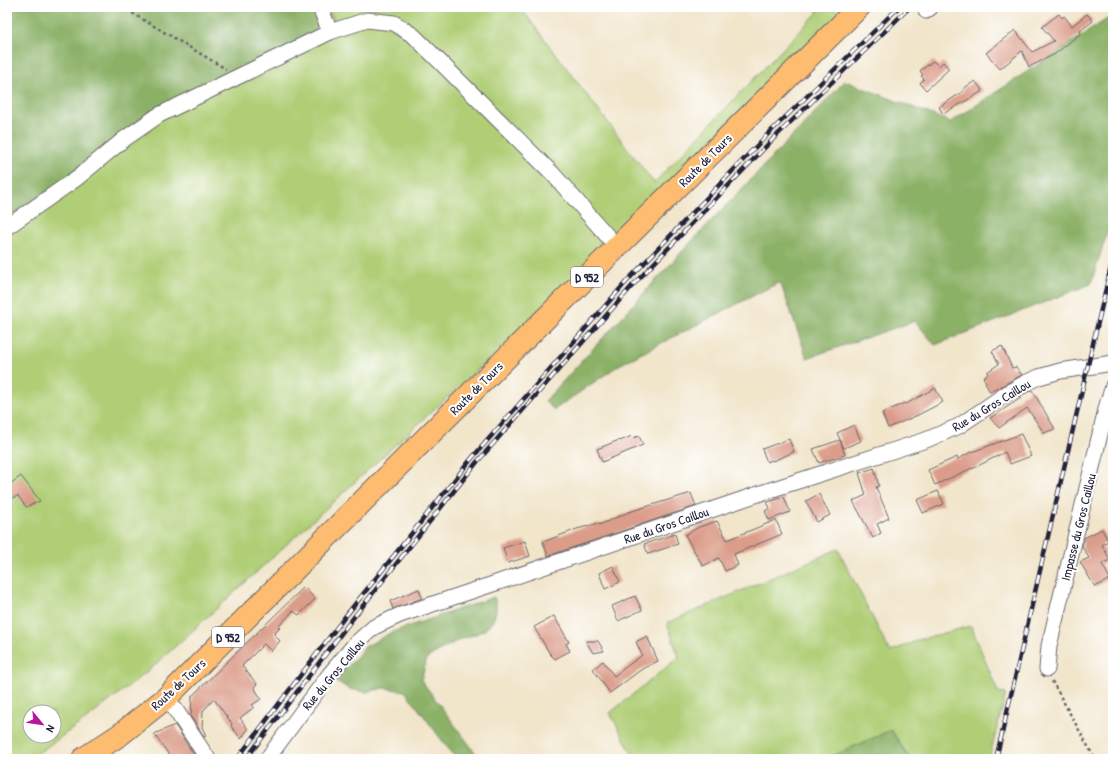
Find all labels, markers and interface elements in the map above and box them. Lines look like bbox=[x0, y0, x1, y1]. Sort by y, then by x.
street label: Route de Tours bbox=[674, 129, 736, 191]
road number: D 952 bbox=[571, 267, 603, 287]
street label: Route de Tours bbox=[445, 357, 507, 419]
street label: Rue du Gros Caillou bbox=[949, 375, 1033, 435]
street label: Impasse du Gros Caillou bbox=[1056, 472, 1100, 582]
street label: Rue du Gros Caillou bbox=[621, 502, 711, 548]
road number: D 952 bbox=[212, 627, 244, 647]
street label: Rue du Gros Caillou bbox=[298, 634, 368, 714]
street label: Route de Tours bbox=[147, 654, 209, 714]
north arrow bbox=[22, 704, 62, 744]
text: N bbox=[43, 723, 58, 735]

